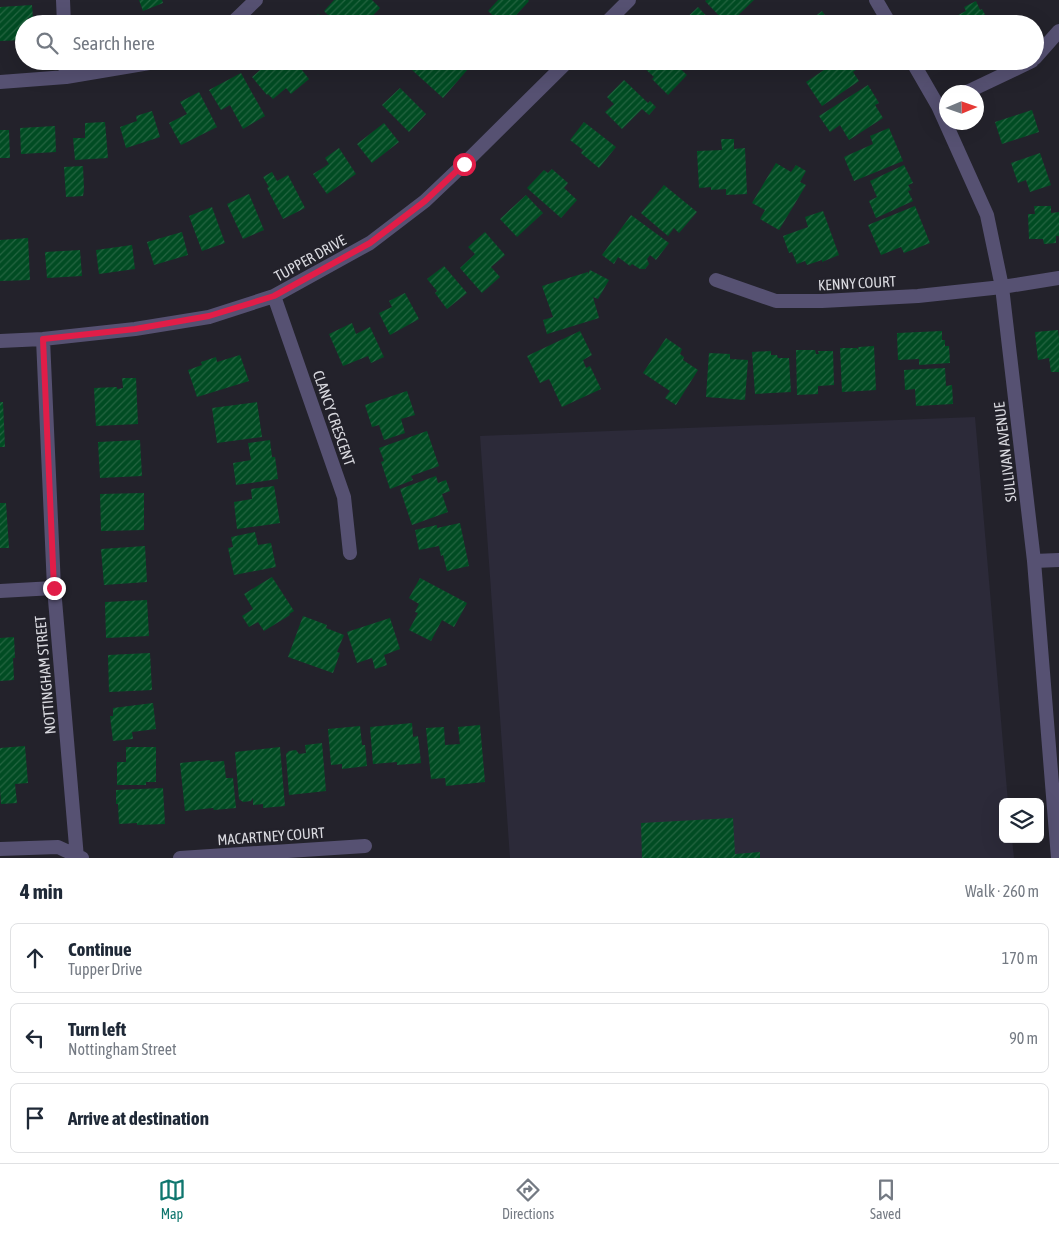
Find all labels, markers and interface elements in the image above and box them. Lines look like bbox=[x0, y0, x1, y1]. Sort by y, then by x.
search box bbox=[15, 15, 1044, 70]
icon: search bbox=[33, 29, 61, 57]
text: Search here bbox=[73, 32, 155, 54]
north arrow bbox=[939, 85, 984, 130]
route start bbox=[453, 153, 476, 176]
street label: TUPPER DRIVE bbox=[271, 231, 349, 285]
street label: KENNY COURT bbox=[817, 272, 897, 294]
street label: CLANCY CRESCENT bbox=[310, 368, 358, 468]
street label: SULLIVAN AVENUE bbox=[990, 400, 1020, 503]
route end bbox=[43, 577, 66, 600]
street label: NOTTINGHAM STREET bbox=[31, 615, 59, 735]
map controls bbox=[999, 798, 1044, 843]
button: layers bbox=[999, 798, 1044, 843]
street label: MACARTNEY COURT bbox=[217, 824, 326, 848]
text: 4 min bbox=[20, 879, 63, 903]
text: Walk · 260 m bbox=[965, 882, 1039, 900]
text: Continue bbox=[68, 938, 132, 960]
icon: ahead bbox=[21, 944, 49, 972]
text: 170 m bbox=[1002, 949, 1038, 967]
text: Tupper Drive bbox=[68, 960, 142, 978]
text: Turn left bbox=[68, 1018, 126, 1040]
icon: left bbox=[21, 1024, 49, 1052]
text: 90 m bbox=[1009, 1029, 1038, 1047]
text: Nottingham Street bbox=[68, 1040, 177, 1058]
icon: arrive bbox=[21, 1104, 49, 1132]
text: Arrive at destination bbox=[68, 1107, 209, 1129]
tab: Map bbox=[158, 1176, 186, 1222]
tab: Directions bbox=[502, 1176, 554, 1222]
tab: Saved bbox=[870, 1176, 901, 1222]

